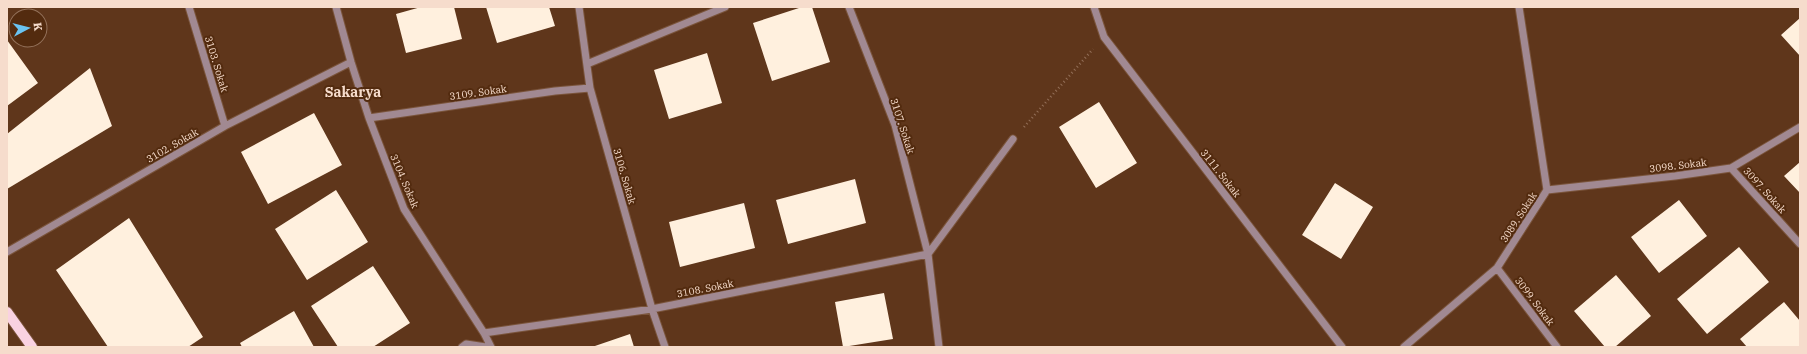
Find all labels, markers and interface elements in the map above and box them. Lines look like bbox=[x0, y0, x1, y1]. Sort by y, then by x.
north arrow bbox=[8, 8, 48, 48]
text: K bbox=[30, 22, 45, 32]
street label: 3103. Sokak bbox=[202, 35, 231, 94]
street label: 3109. Sokak bbox=[449, 82, 508, 103]
district label: Sakarya bbox=[325, 83, 381, 101]
street label: 3107. Sokak bbox=[887, 97, 918, 156]
street label: 3102. Sokak bbox=[144, 125, 201, 165]
street label: 3106. Sokak bbox=[610, 147, 639, 206]
street label: 3111. Sokak bbox=[1198, 147, 1244, 200]
street label: 3104. Sokak bbox=[387, 152, 422, 210]
street label: 3098. Sokak bbox=[1649, 156, 1708, 175]
street label: 3097. Sokak bbox=[1741, 165, 1789, 216]
street label: 3089. Sokak bbox=[1497, 189, 1540, 245]
street label: 3099. Sokak bbox=[1512, 274, 1557, 328]
street label: 3108. Sokak bbox=[676, 277, 735, 300]

